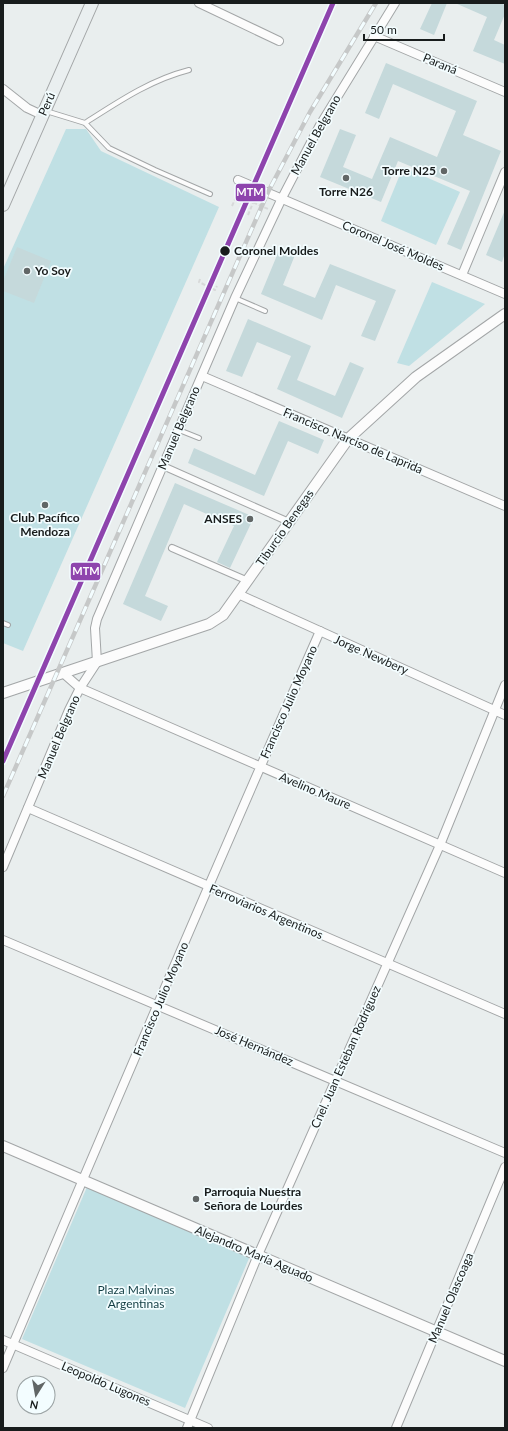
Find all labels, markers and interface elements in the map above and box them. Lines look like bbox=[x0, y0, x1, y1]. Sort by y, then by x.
scale bar bbox=[364, 16, 444, 42]
text: 50 m bbox=[370, 22, 397, 37]
street label: Paraná bbox=[421, 50, 460, 77]
street label: Perú bbox=[35, 90, 58, 118]
street label: Manuel Belgrano bbox=[287, 92, 344, 177]
place label: Torre N25 bbox=[382, 163, 436, 178]
marker: Torre N25 bbox=[439, 166, 449, 176]
marker: Torre N26 bbox=[341, 173, 351, 183]
line badge: MTM bbox=[235, 183, 266, 202]
place label: Torre N26 bbox=[319, 184, 373, 199]
text: MTM bbox=[236, 185, 264, 198]
street label: Coronel José Moldes bbox=[340, 217, 446, 274]
place label: Coronel Moldes bbox=[234, 243, 319, 258]
marker: Coronel Moldes bbox=[218, 244, 232, 258]
place label: Yo Soy bbox=[34, 263, 71, 278]
marker: Yo Soy bbox=[22, 266, 32, 276]
street label: Manuel Belgrano bbox=[154, 384, 203, 472]
street label: Francisco Narciso de Laprida bbox=[281, 404, 425, 477]
street label: Tiburcio Benegas bbox=[253, 486, 317, 569]
marker: Club Pacífico Mendoza bbox=[40, 500, 50, 510]
place label: Club Pacífico Mendoza bbox=[10, 510, 80, 539]
place label: ANSES bbox=[203, 511, 242, 526]
marker: ANSES bbox=[245, 514, 255, 524]
line badge: MTM bbox=[70, 562, 101, 581]
text: MTM bbox=[72, 564, 100, 577]
street label: Jorge Newbery bbox=[332, 631, 411, 678]
street label: Francisco Julio Moyano bbox=[257, 643, 320, 761]
street label: Manuel Belgrano bbox=[34, 693, 83, 781]
street label: Avelino Maure bbox=[277, 769, 353, 812]
street label: Ferroviarios Argentinos bbox=[207, 881, 325, 942]
street label: Francisco Julio Moyano bbox=[130, 939, 191, 1058]
street label: Cnel. Juan Esteban Rodríguez bbox=[307, 983, 384, 1130]
street label: José Hernández bbox=[213, 1022, 296, 1069]
place label: Parroquia Nuestra Señora de Lourdes bbox=[204, 1184, 303, 1213]
marker: Parroquia Nuestra Señora de Lourdes bbox=[191, 1194, 201, 1204]
street label: Alejandro María Aguado bbox=[193, 1222, 316, 1285]
street label: Manuel Olascoaga bbox=[425, 1250, 476, 1345]
park label: Plaza Malvinas Argentinas bbox=[97, 1282, 175, 1311]
street label: Leopoldo Lugones bbox=[59, 1358, 153, 1409]
north arrow bbox=[16, 1375, 56, 1415]
text: N bbox=[29, 1398, 39, 1412]

